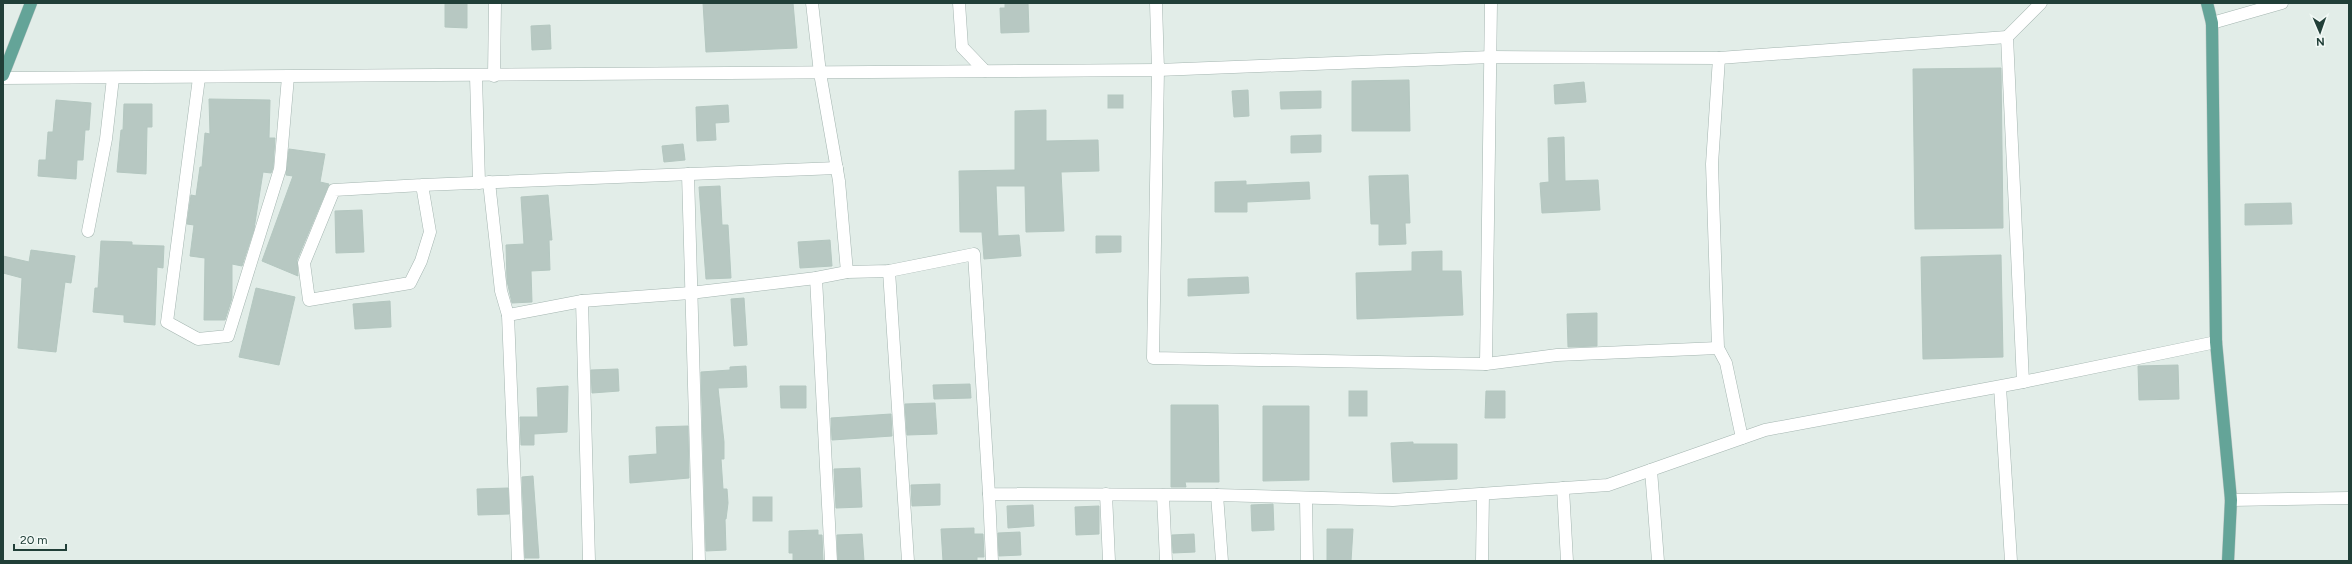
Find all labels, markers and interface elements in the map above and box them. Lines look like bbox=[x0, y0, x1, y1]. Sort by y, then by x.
north arrow bbox=[2300, 12, 2340, 52]
text: N bbox=[2316, 35, 2325, 48]
scale bar bbox=[14, 526, 66, 552]
text: 20 m bbox=[20, 533, 48, 547]

